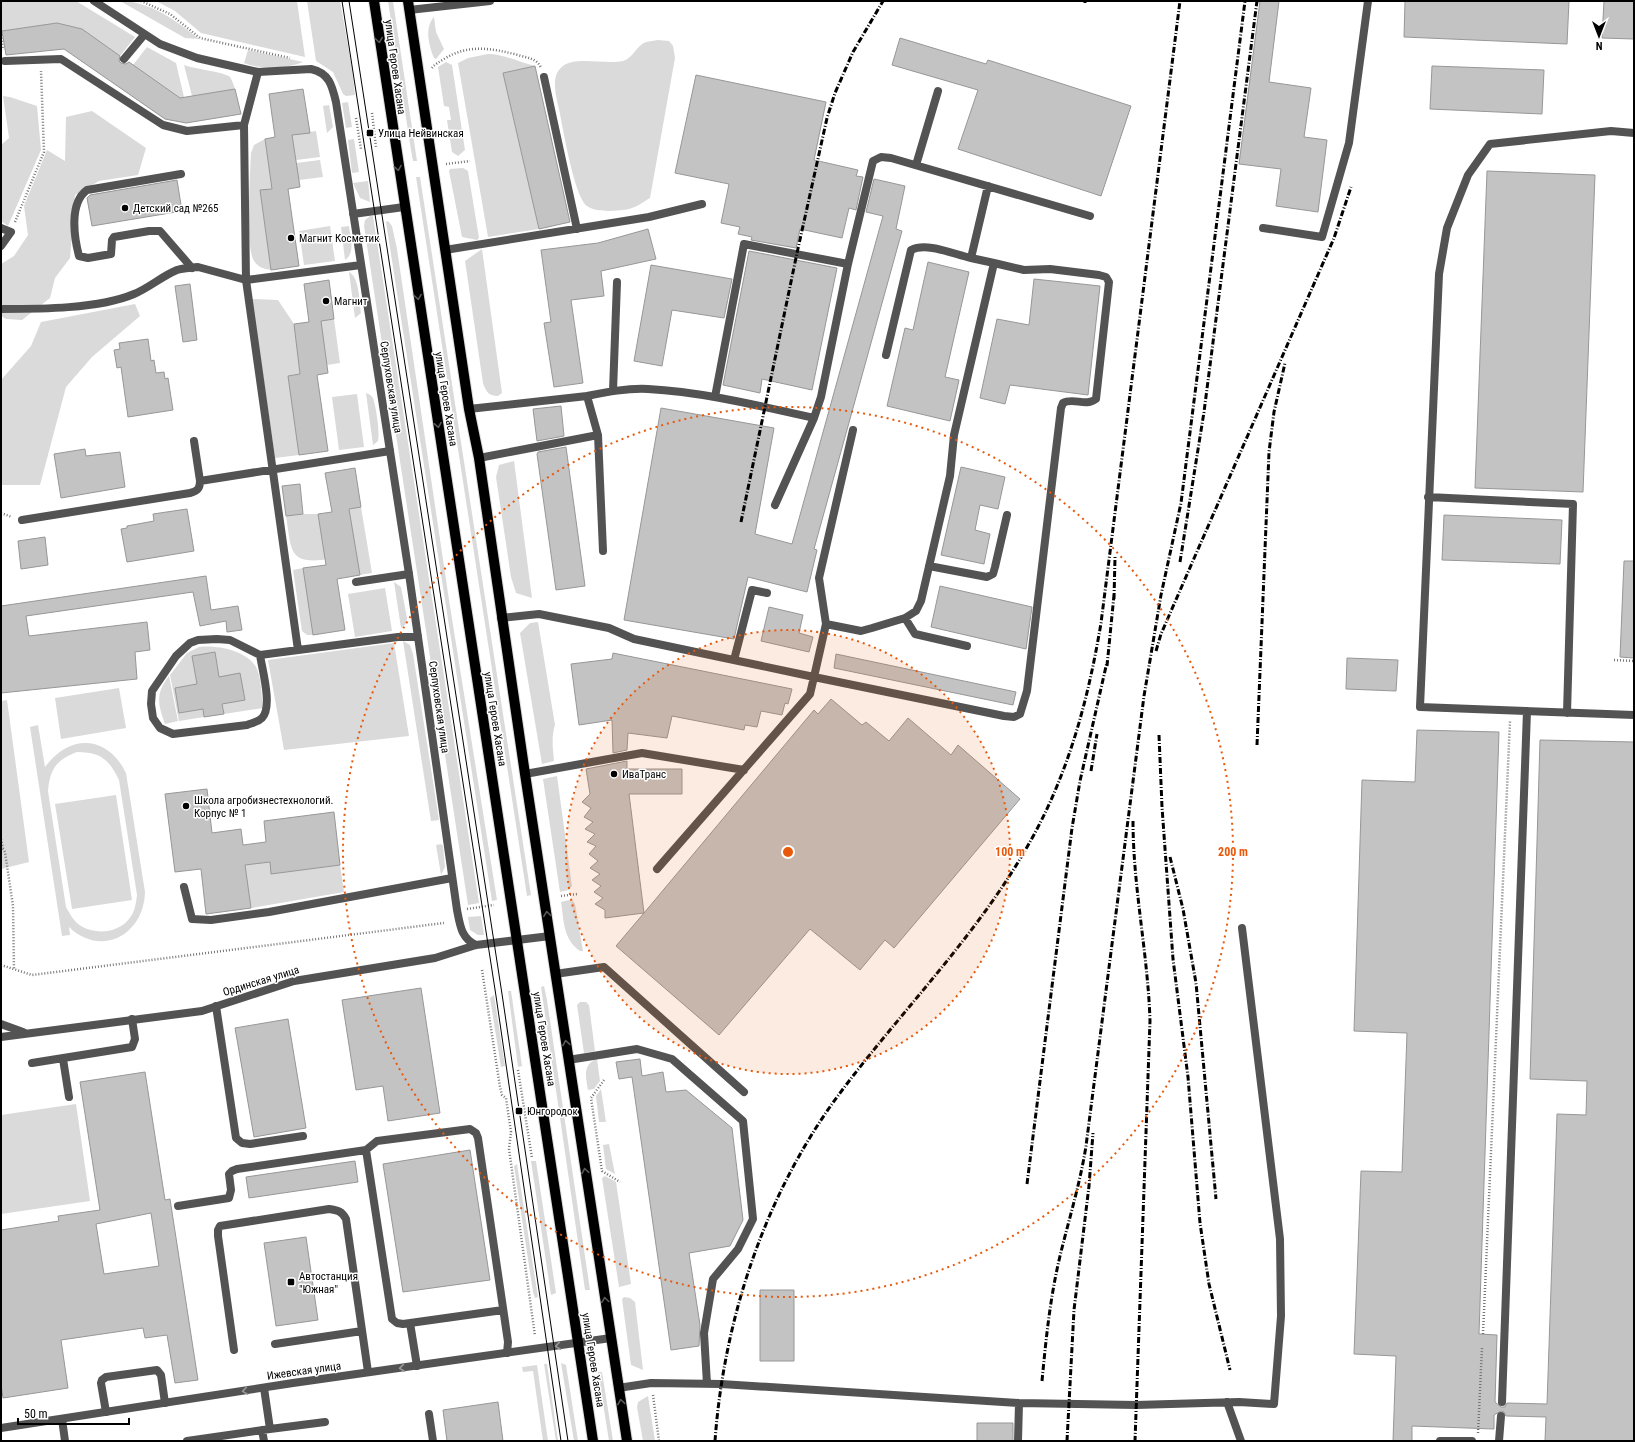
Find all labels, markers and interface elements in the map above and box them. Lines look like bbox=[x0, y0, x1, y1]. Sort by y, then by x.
north arrow bbox=[1579, 16, 1619, 56]
street label: улица Героев Хасана bbox=[382, 19, 408, 115]
one-way arrow bbox=[374, 36, 383, 43]
text: N bbox=[1595, 39, 1602, 52]
place label: Улица Нейвинская bbox=[378, 127, 464, 140]
marker: Улица Нейвинская bbox=[365, 128, 375, 138]
one-way arrow bbox=[394, 165, 402, 171]
place label: Детский сад №265 bbox=[133, 202, 219, 215]
marker: Детский сад №265 bbox=[120, 203, 130, 213]
place label: Магнит Косметик bbox=[299, 232, 380, 245]
marker: Магнит Косметик bbox=[286, 233, 296, 243]
one-way arrow bbox=[413, 294, 422, 300]
place label: Магнит bbox=[334, 295, 368, 308]
marker: Магнит bbox=[321, 296, 331, 306]
street label: Серпуховская улица bbox=[377, 340, 405, 434]
street label: улица Героев Хасана bbox=[432, 351, 460, 447]
one-way arrow bbox=[433, 422, 442, 428]
street label: Серпуховская улица bbox=[426, 660, 452, 754]
street label: улица Героев Хасана bbox=[481, 671, 509, 767]
place label: ИваТранс bbox=[622, 768, 666, 781]
marker: ИваТранс bbox=[609, 769, 619, 779]
place label: Школа агробизнестехнологий. Корпус № 1 bbox=[194, 794, 334, 820]
marker: Школа агробизнестехнологий. Корпус № 1 bbox=[181, 801, 191, 811]
centre of rings bbox=[781, 845, 795, 859]
text: 100 m bbox=[995, 845, 1025, 859]
text: 200 m bbox=[1218, 845, 1248, 859]
one-way arrow bbox=[543, 911, 552, 917]
street label: Ординская улица bbox=[221, 963, 301, 999]
street label: улица Героев Хасана bbox=[530, 991, 558, 1087]
one-way arrow bbox=[562, 1040, 571, 1046]
place label: Юнгородок bbox=[527, 1105, 578, 1118]
marker: Юнгородок bbox=[514, 1106, 524, 1116]
one-way arrow bbox=[581, 1168, 590, 1174]
place label: Автостанция "Южная" bbox=[299, 1270, 358, 1296]
marker: Автостанция "Южная" bbox=[286, 1277, 296, 1287]
one-way arrow bbox=[601, 1297, 610, 1303]
street label: улица Героев Хасана bbox=[579, 1312, 607, 1408]
one-way arrow bbox=[555, 1341, 561, 1350]
street label: Ижевская улица bbox=[266, 1359, 342, 1383]
one-way arrow bbox=[399, 1363, 405, 1372]
one-way arrow bbox=[242, 1386, 248, 1394]
one-way arrow bbox=[617, 1399, 626, 1406]
scale bar bbox=[18, 1400, 129, 1426]
text: 50 m bbox=[24, 1407, 48, 1421]

